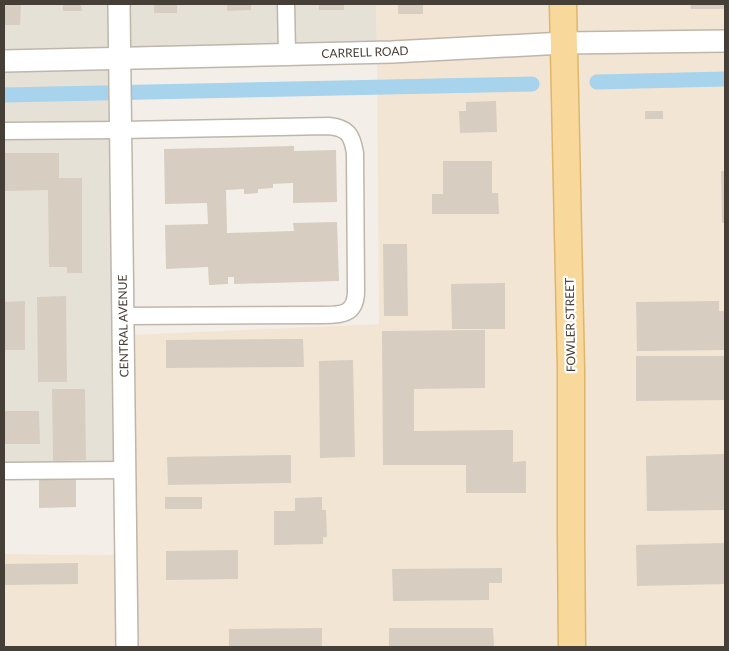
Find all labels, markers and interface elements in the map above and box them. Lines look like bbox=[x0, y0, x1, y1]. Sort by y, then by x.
street label: CARRELL ROAD bbox=[321, 43, 409, 61]
street label: CENTRAL AVENUE bbox=[115, 274, 131, 378]
street label: FOWLER STREET bbox=[562, 278, 578, 372]

